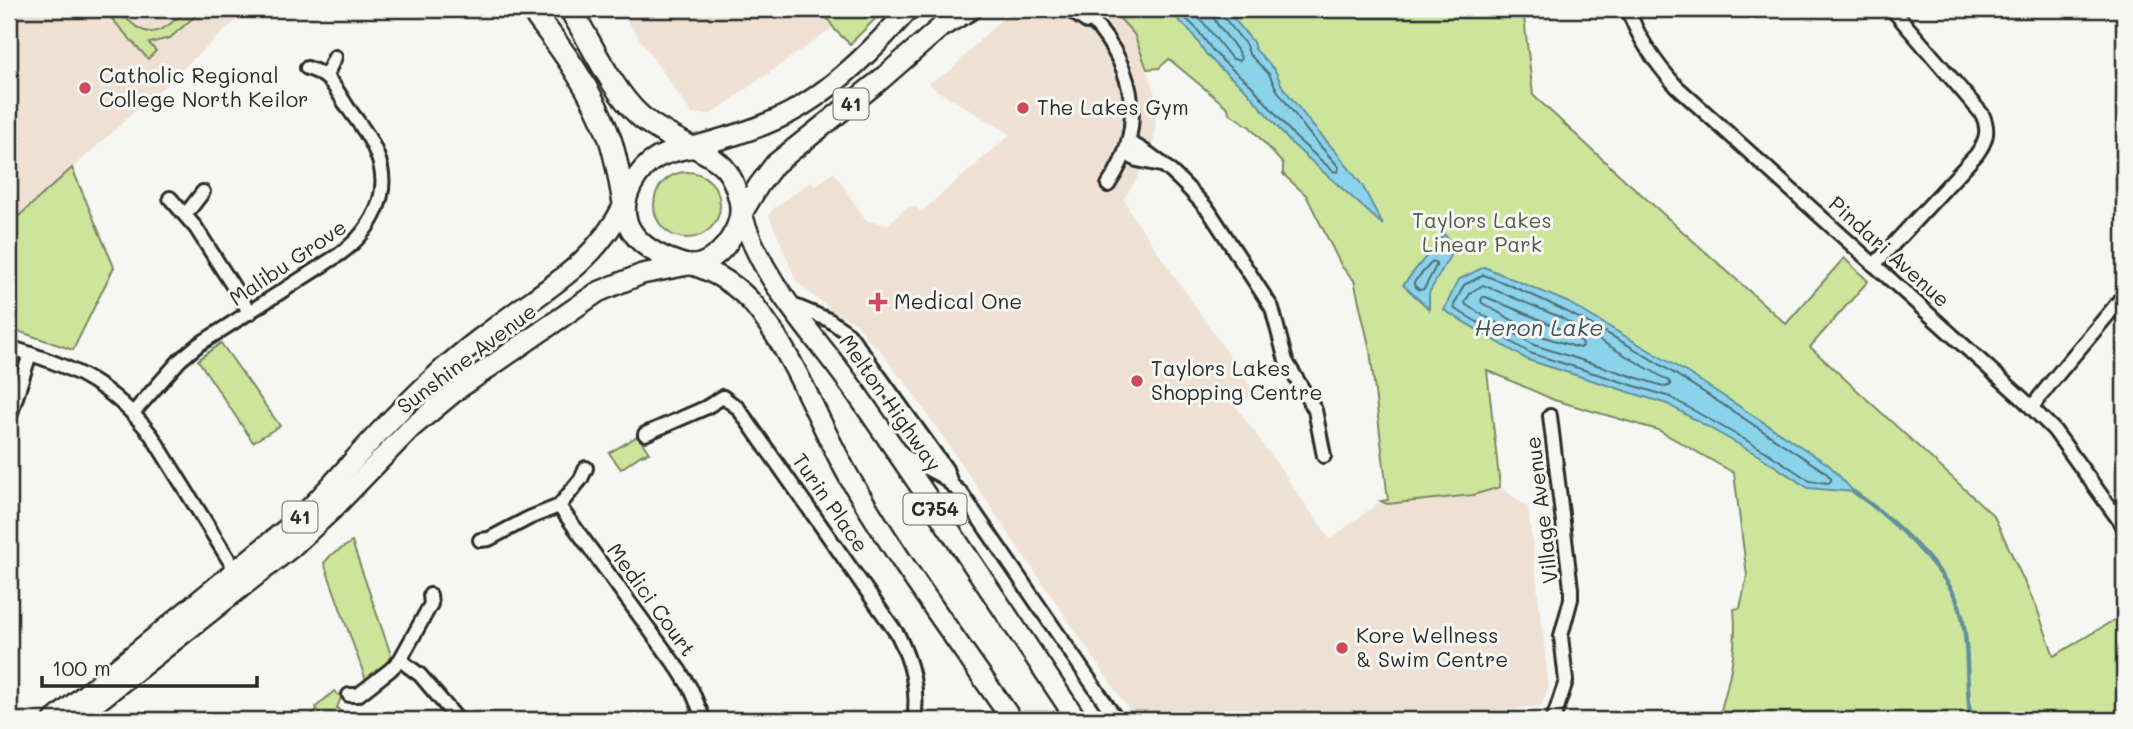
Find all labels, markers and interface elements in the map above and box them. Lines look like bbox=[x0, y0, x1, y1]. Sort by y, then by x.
place label: Catholic Regional College North Keilor bbox=[99, 61, 309, 112]
marker: Catholic Regional College North Keilor bbox=[77, 80, 93, 96]
road number: 41 bbox=[834, 88, 868, 120]
place label: The Lakes Gym bbox=[1037, 93, 1189, 120]
marker: The Lakes Gym bbox=[1015, 100, 1031, 116]
street label: Pindari Avenue bbox=[1824, 189, 1956, 312]
park label: Taylors Lakes Linear Park bbox=[1412, 206, 1552, 257]
street label: Malibu Grove bbox=[223, 213, 351, 311]
place label: Medical One bbox=[894, 287, 1022, 314]
marker: Medical One bbox=[868, 292, 888, 312]
street label: Sunshine Avenue bbox=[391, 297, 541, 419]
water label: Heron Lake bbox=[1475, 312, 1603, 342]
street label: Melton Highway bbox=[834, 329, 948, 476]
place label: Taylors Lakes Shopping Centre bbox=[1151, 354, 1322, 405]
marker: Taylors Lakes Shopping Centre bbox=[1129, 373, 1145, 389]
street label: Village Avenue bbox=[1518, 435, 1563, 585]
street label: Turin Place bbox=[787, 447, 875, 557]
road number: C754 bbox=[904, 494, 967, 524]
road number: 41 bbox=[282, 502, 318, 532]
street label: Medici Court bbox=[602, 537, 702, 661]
place label: Kore Wellness & Swim Centre bbox=[1356, 621, 1508, 672]
marker: Kore Wellness & Swim Centre bbox=[1334, 640, 1350, 656]
scale bar bbox=[42, 645, 257, 689]
text: 100 m bbox=[52, 654, 111, 681]

